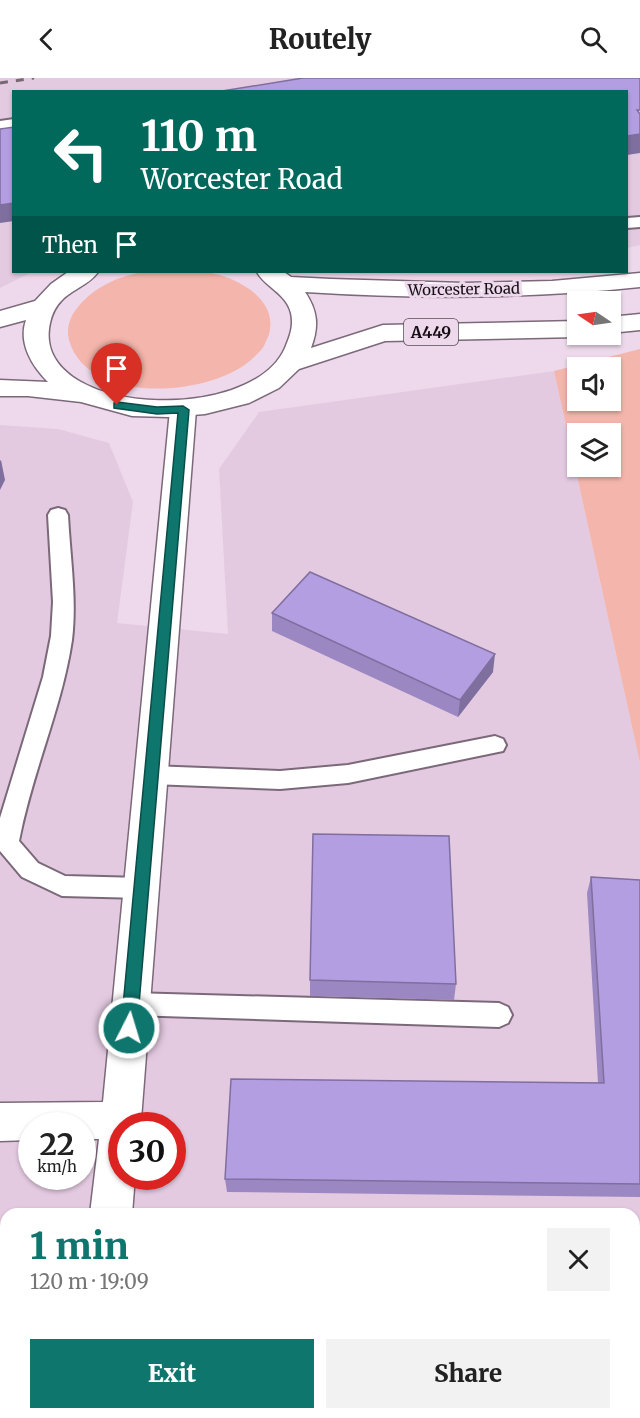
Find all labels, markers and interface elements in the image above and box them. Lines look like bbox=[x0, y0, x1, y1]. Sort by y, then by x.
text: Routely bbox=[269, 22, 371, 56]
icon: back bbox=[30, 23, 63, 56]
icon: search bbox=[577, 23, 610, 56]
text: 110 m bbox=[141, 110, 257, 162]
icon: left bbox=[42, 114, 120, 192]
text: Worcester Road bbox=[141, 162, 343, 196]
icon: arrive bbox=[110, 228, 143, 261]
text: Then bbox=[42, 231, 98, 259]
street label: Worcester Road bbox=[407, 279, 520, 299]
north arrow bbox=[567, 291, 621, 345]
map controls bbox=[567, 291, 621, 477]
road number: A449 bbox=[404, 319, 458, 345]
pin bbox=[91, 343, 142, 405]
icon: arrive bbox=[100, 352, 133, 385]
button: sound bbox=[567, 357, 621, 411]
button: layers bbox=[567, 423, 621, 477]
position arrow bbox=[97, 996, 161, 1060]
speed limit sign: 30 bbox=[108, 1112, 186, 1190]
text: 22 bbox=[40, 1125, 74, 1163]
text: km/h bbox=[37, 1157, 77, 1176]
text: 1 min bbox=[30, 1224, 129, 1269]
button: close bbox=[547, 1228, 610, 1291]
text: 120 m · 19:09 bbox=[30, 1269, 149, 1294]
button: Exit bbox=[30, 1339, 314, 1408]
button: Share bbox=[326, 1339, 610, 1408]

